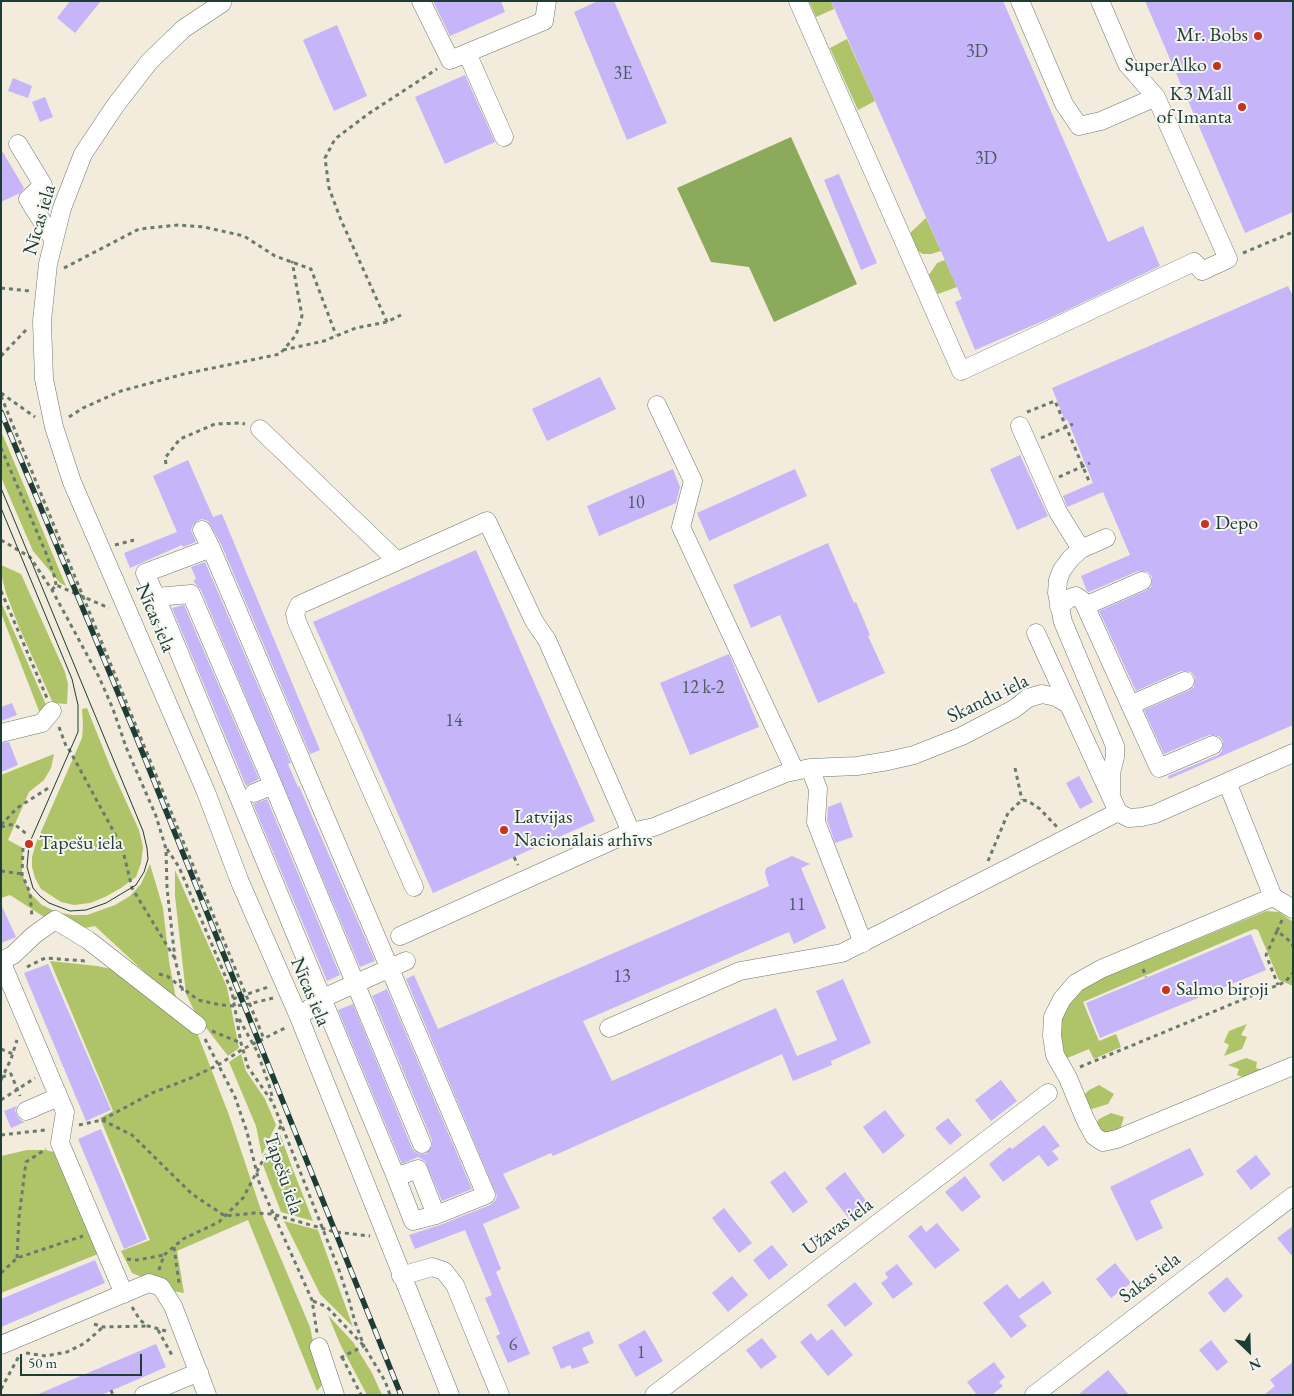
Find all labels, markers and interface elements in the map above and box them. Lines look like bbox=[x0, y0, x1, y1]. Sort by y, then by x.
place label: Mr. Bobs bbox=[1176, 24, 1248, 48]
marker: Mr. Bobs bbox=[1252, 30, 1264, 42]
house number: 3D bbox=[966, 41, 988, 63]
place label: SuperAlko bbox=[1124, 54, 1207, 78]
marker: SuperAlko bbox=[1211, 60, 1223, 72]
house number: 3E bbox=[614, 63, 632, 85]
place label: K3 Mall of Imanta bbox=[1157, 83, 1232, 130]
marker: K3 Mall of Imanta bbox=[1236, 101, 1248, 113]
house number: 3D bbox=[975, 148, 997, 170]
street label: Nīcas iela bbox=[18, 182, 62, 258]
house number: 10 bbox=[627, 492, 645, 514]
place label: Depo bbox=[1215, 512, 1258, 536]
marker: Depo bbox=[1199, 518, 1211, 530]
street label: Nīcas iela bbox=[130, 580, 180, 656]
street label: Skandu iela bbox=[943, 669, 1033, 729]
house number: 12 k-2 bbox=[682, 677, 724, 699]
house number: 14 bbox=[445, 710, 463, 732]
place label: Latvijas Nacionālais arhīvs bbox=[514, 806, 653, 853]
marker: Latvijas Nacionālais arhīvs bbox=[498, 824, 510, 836]
place label: Tapešu iela bbox=[39, 832, 123, 856]
marker: Tapešu iela bbox=[23, 838, 35, 850]
house number: 11 bbox=[788, 894, 806, 916]
street label: Nīcas iela bbox=[285, 954, 335, 1030]
house number: 13 bbox=[613, 966, 631, 988]
place label: Salmo biroji bbox=[1176, 978, 1269, 1002]
marker: Salmo biroji bbox=[1160, 984, 1172, 996]
street label: Tapešu iela bbox=[258, 1130, 308, 1218]
street label: Užavas iela bbox=[798, 1193, 878, 1261]
street label: Sakas iela bbox=[1115, 1247, 1185, 1309]
north arrow bbox=[1224, 1326, 1274, 1376]
house number: 6 bbox=[509, 1334, 517, 1356]
house number: 1 bbox=[637, 1342, 645, 1364]
scale bar bbox=[22, 1344, 145, 1376]
text: 50 m bbox=[28, 1353, 57, 1372]
text: N bbox=[1246, 1354, 1264, 1375]

